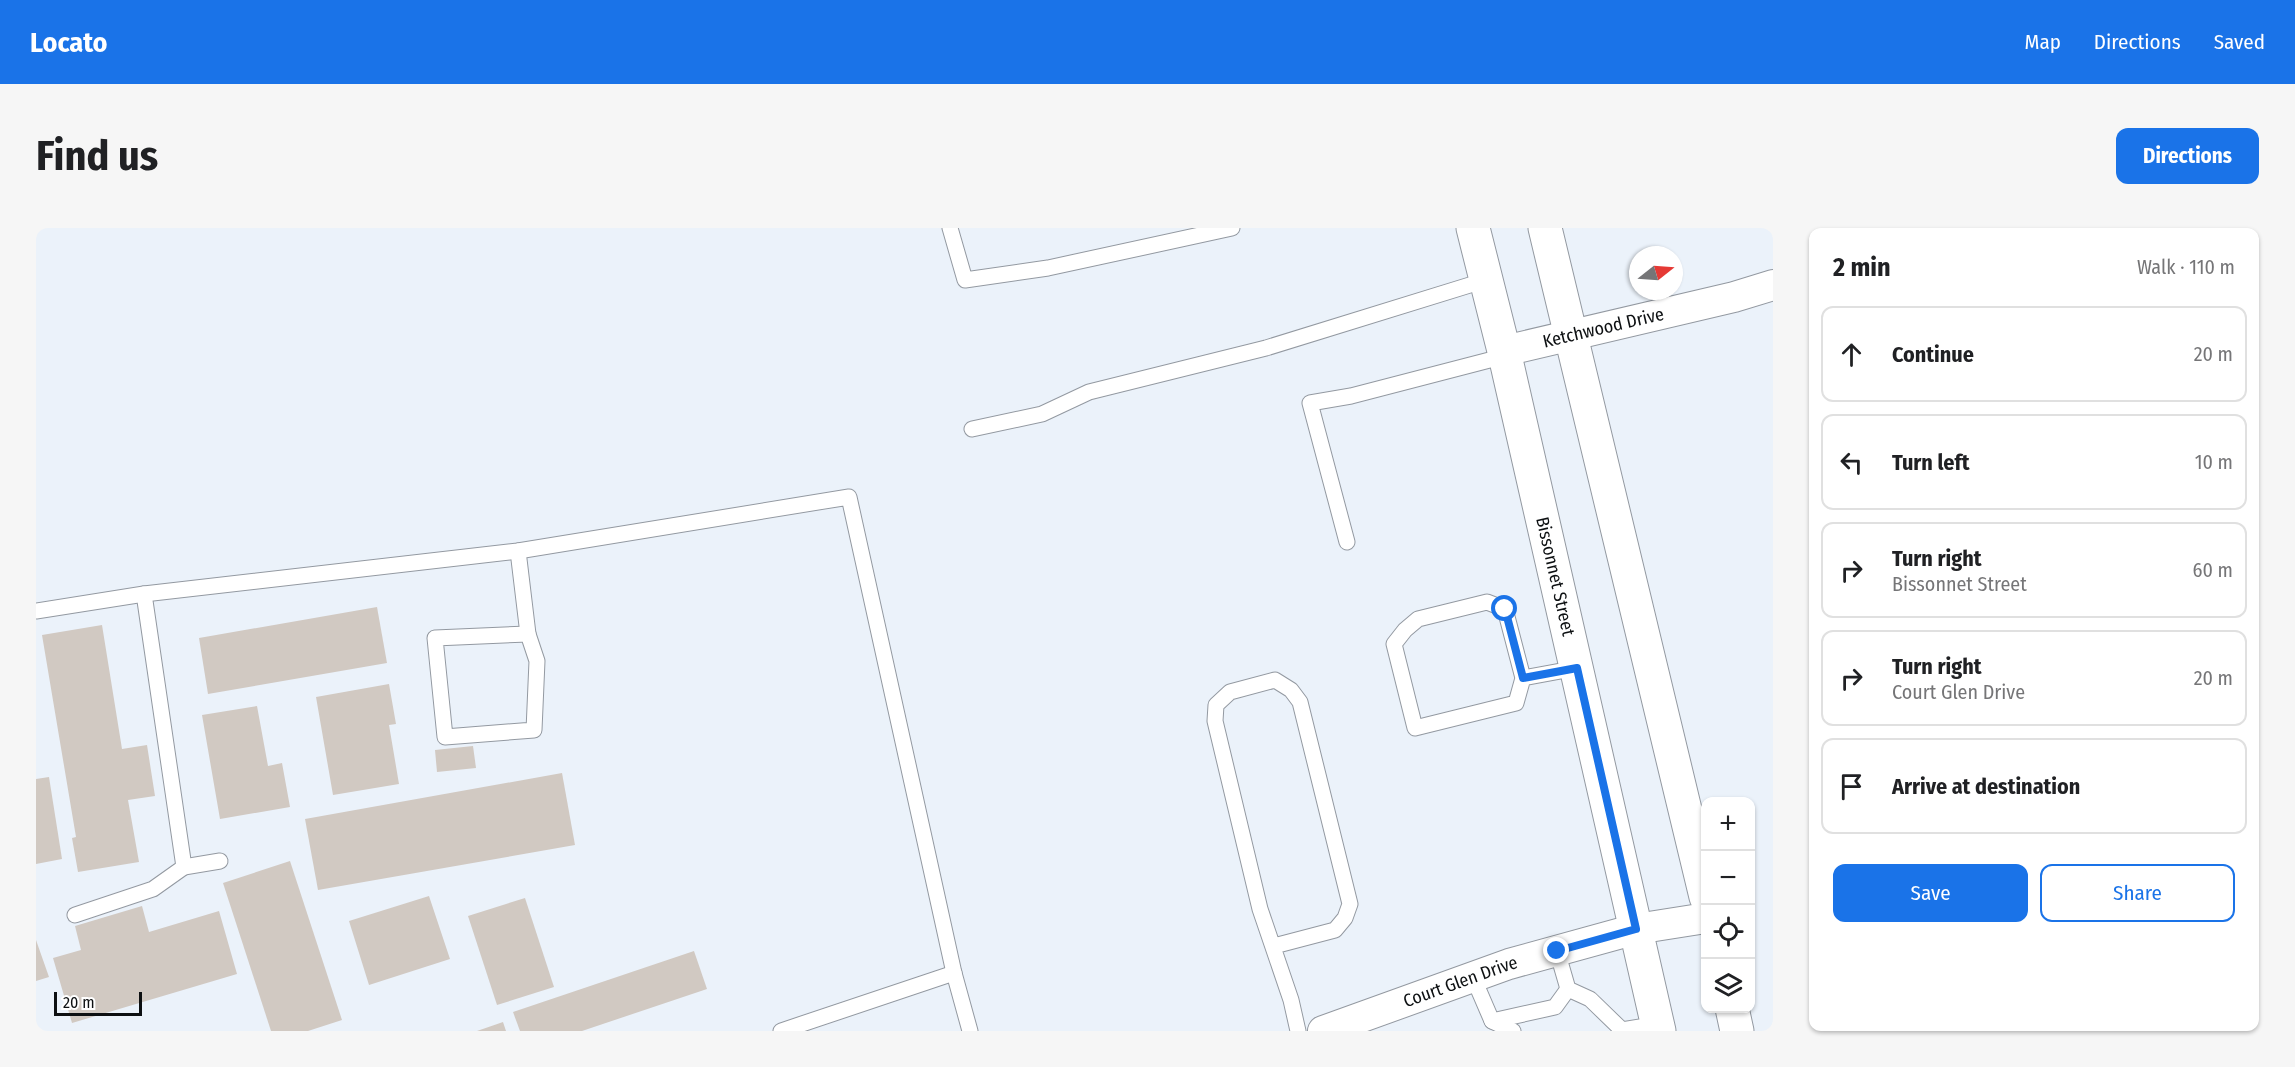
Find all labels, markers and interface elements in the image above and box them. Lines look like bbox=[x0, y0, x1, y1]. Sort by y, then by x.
text: Locato bbox=[30, 26, 108, 59]
text: Map bbox=[2024, 29, 2061, 55]
text: Directions bbox=[2094, 29, 2181, 55]
text: Saved bbox=[2214, 29, 2265, 55]
button: Directions bbox=[2116, 128, 2259, 184]
text: Find us bbox=[36, 131, 158, 181]
north arrow bbox=[1629, 246, 1683, 300]
text: 2 min bbox=[1833, 252, 1891, 283]
text: Walk · 110 m bbox=[2137, 255, 2235, 279]
street label: Ketchwood Drive bbox=[1541, 303, 1666, 353]
icon: ahead bbox=[1835, 338, 1868, 371]
text: Continue bbox=[1892, 341, 1974, 368]
text: 20 m bbox=[2194, 342, 2233, 366]
icon: left bbox=[1835, 446, 1868, 479]
text: Turn left bbox=[1892, 449, 1970, 476]
text: 10 m bbox=[2195, 450, 2233, 474]
street label: Bissonnet Street bbox=[1531, 515, 1580, 638]
text: Turn right bbox=[1892, 545, 1981, 572]
icon: right bbox=[1835, 554, 1868, 587]
text: 60 m bbox=[2193, 558, 2233, 582]
text: Bissonnet Street bbox=[1892, 572, 2027, 596]
route start bbox=[1491, 595, 1517, 621]
text: Turn right bbox=[1892, 653, 1981, 680]
icon: right bbox=[1835, 662, 1868, 695]
text: 20 m bbox=[2194, 666, 2233, 690]
text: Court Glen Drive bbox=[1892, 680, 2025, 704]
icon: arrive bbox=[1835, 770, 1868, 803]
text: Arrive at destination bbox=[1892, 773, 2080, 800]
map controls bbox=[1701, 797, 1755, 1013]
button: + bbox=[1701, 797, 1755, 851]
button: − bbox=[1701, 851, 1755, 905]
button: Save bbox=[1833, 864, 2028, 922]
button: Share bbox=[2040, 864, 2235, 922]
button: locate bbox=[1701, 905, 1755, 959]
route end bbox=[1543, 937, 1569, 963]
street label: Court Glen Drive bbox=[1400, 951, 1520, 1012]
button: layers bbox=[1701, 959, 1755, 1013]
scale bar bbox=[54, 989, 142, 1016]
text: 20 m bbox=[63, 993, 94, 1012]

